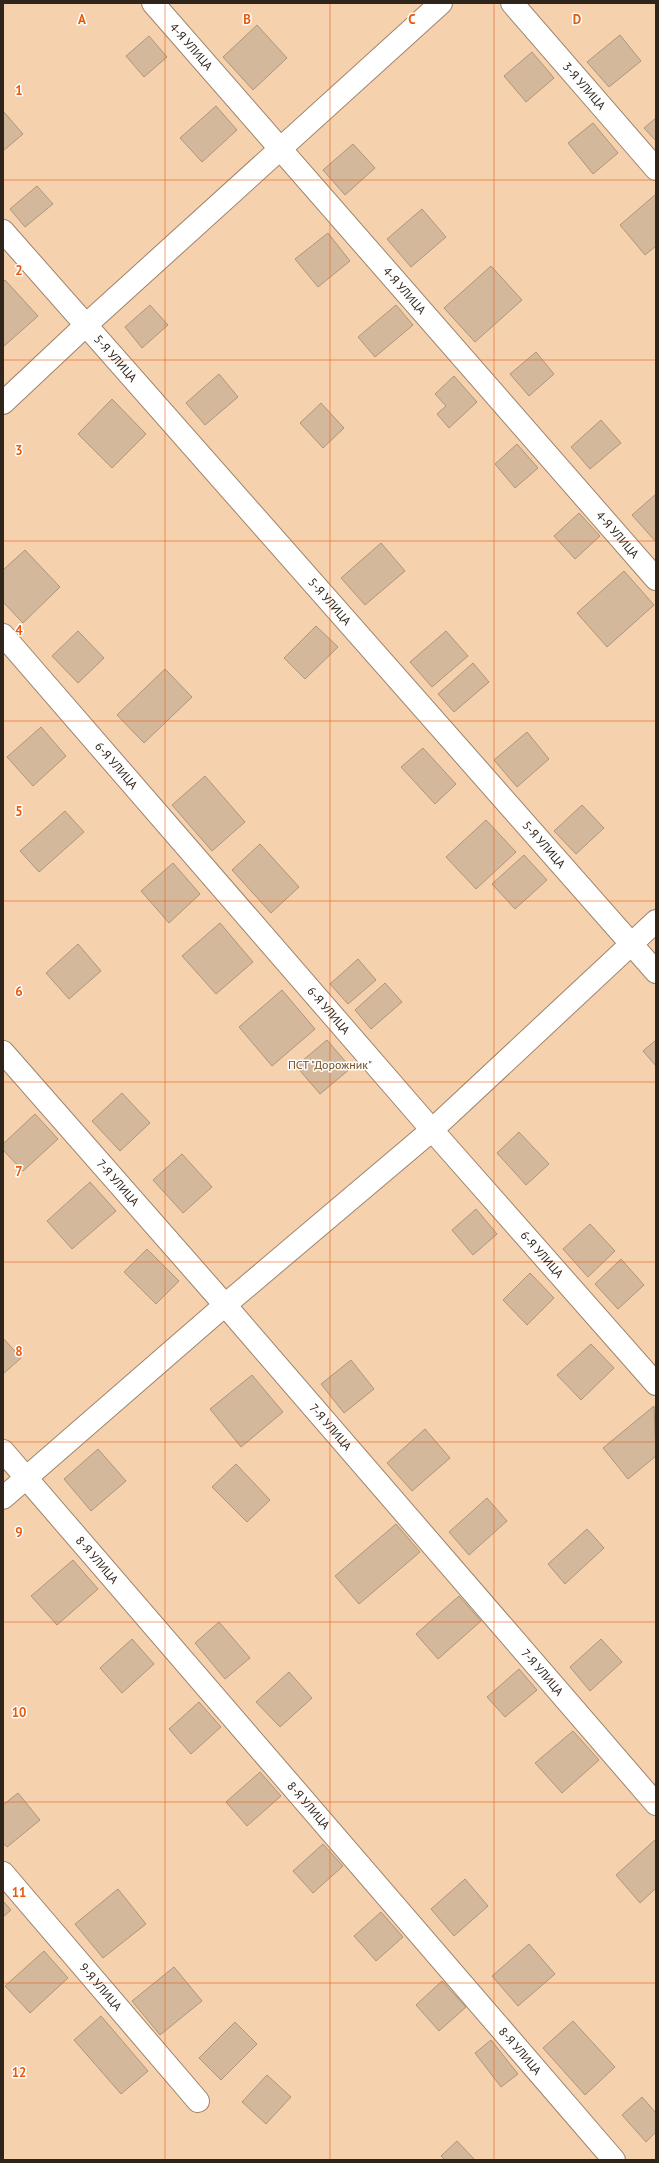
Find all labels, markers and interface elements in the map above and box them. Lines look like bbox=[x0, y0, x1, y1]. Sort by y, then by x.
text: A bbox=[78, 11, 86, 28]
text: B bbox=[243, 11, 251, 28]
text: C bbox=[408, 11, 416, 28]
text: D bbox=[573, 11, 581, 28]
street label: 4-Я УЛИЦА bbox=[167, 20, 216, 73]
street label: 3-Я УЛИЦА bbox=[560, 59, 609, 113]
text: 1 bbox=[15, 82, 23, 99]
text: 2 bbox=[15, 262, 23, 279]
street label: 4-Я УЛИЦА bbox=[380, 264, 429, 317]
street label: 5-Я УЛИЦА bbox=[91, 332, 141, 385]
text: 3 bbox=[15, 442, 23, 459]
street label: 4-Я УЛИЦА bbox=[593, 508, 642, 561]
street label: 5-Я УЛИЦА bbox=[305, 575, 355, 628]
text: 4 bbox=[15, 622, 23, 639]
street label: 6-Я УЛИЦА bbox=[92, 739, 141, 792]
text: 5 bbox=[15, 803, 23, 820]
street label: 5-Я УЛИЦА bbox=[519, 818, 569, 871]
text: 6 bbox=[15, 983, 23, 1000]
street label: 6-Я УЛИЦА bbox=[304, 983, 353, 1037]
park label: ПСТ "Дорожник" bbox=[288, 1057, 372, 1072]
street label: 7-Я УЛИЦА bbox=[94, 1156, 143, 1209]
text: 7 bbox=[15, 1163, 23, 1180]
street label: 6-Я УЛИЦА bbox=[517, 1228, 567, 1281]
text: 8 bbox=[15, 1343, 23, 1360]
street label: 7-Я УЛИЦА bbox=[307, 1400, 355, 1453]
text: 9 bbox=[15, 1524, 23, 1541]
street label: 8-Я УЛИЦА bbox=[73, 1533, 122, 1587]
street label: 7-Я УЛИЦА bbox=[518, 1646, 567, 1699]
text: 10 bbox=[12, 1704, 26, 1721]
street label: 8-Я УЛИЦА bbox=[284, 1778, 333, 1832]
text: 11 bbox=[12, 1884, 26, 1901]
street label: 9-Я УЛИЦА bbox=[76, 1960, 125, 2014]
street label: 8-Я УЛИЦА bbox=[496, 2024, 545, 2077]
text: 12 bbox=[12, 2064, 26, 2081]

